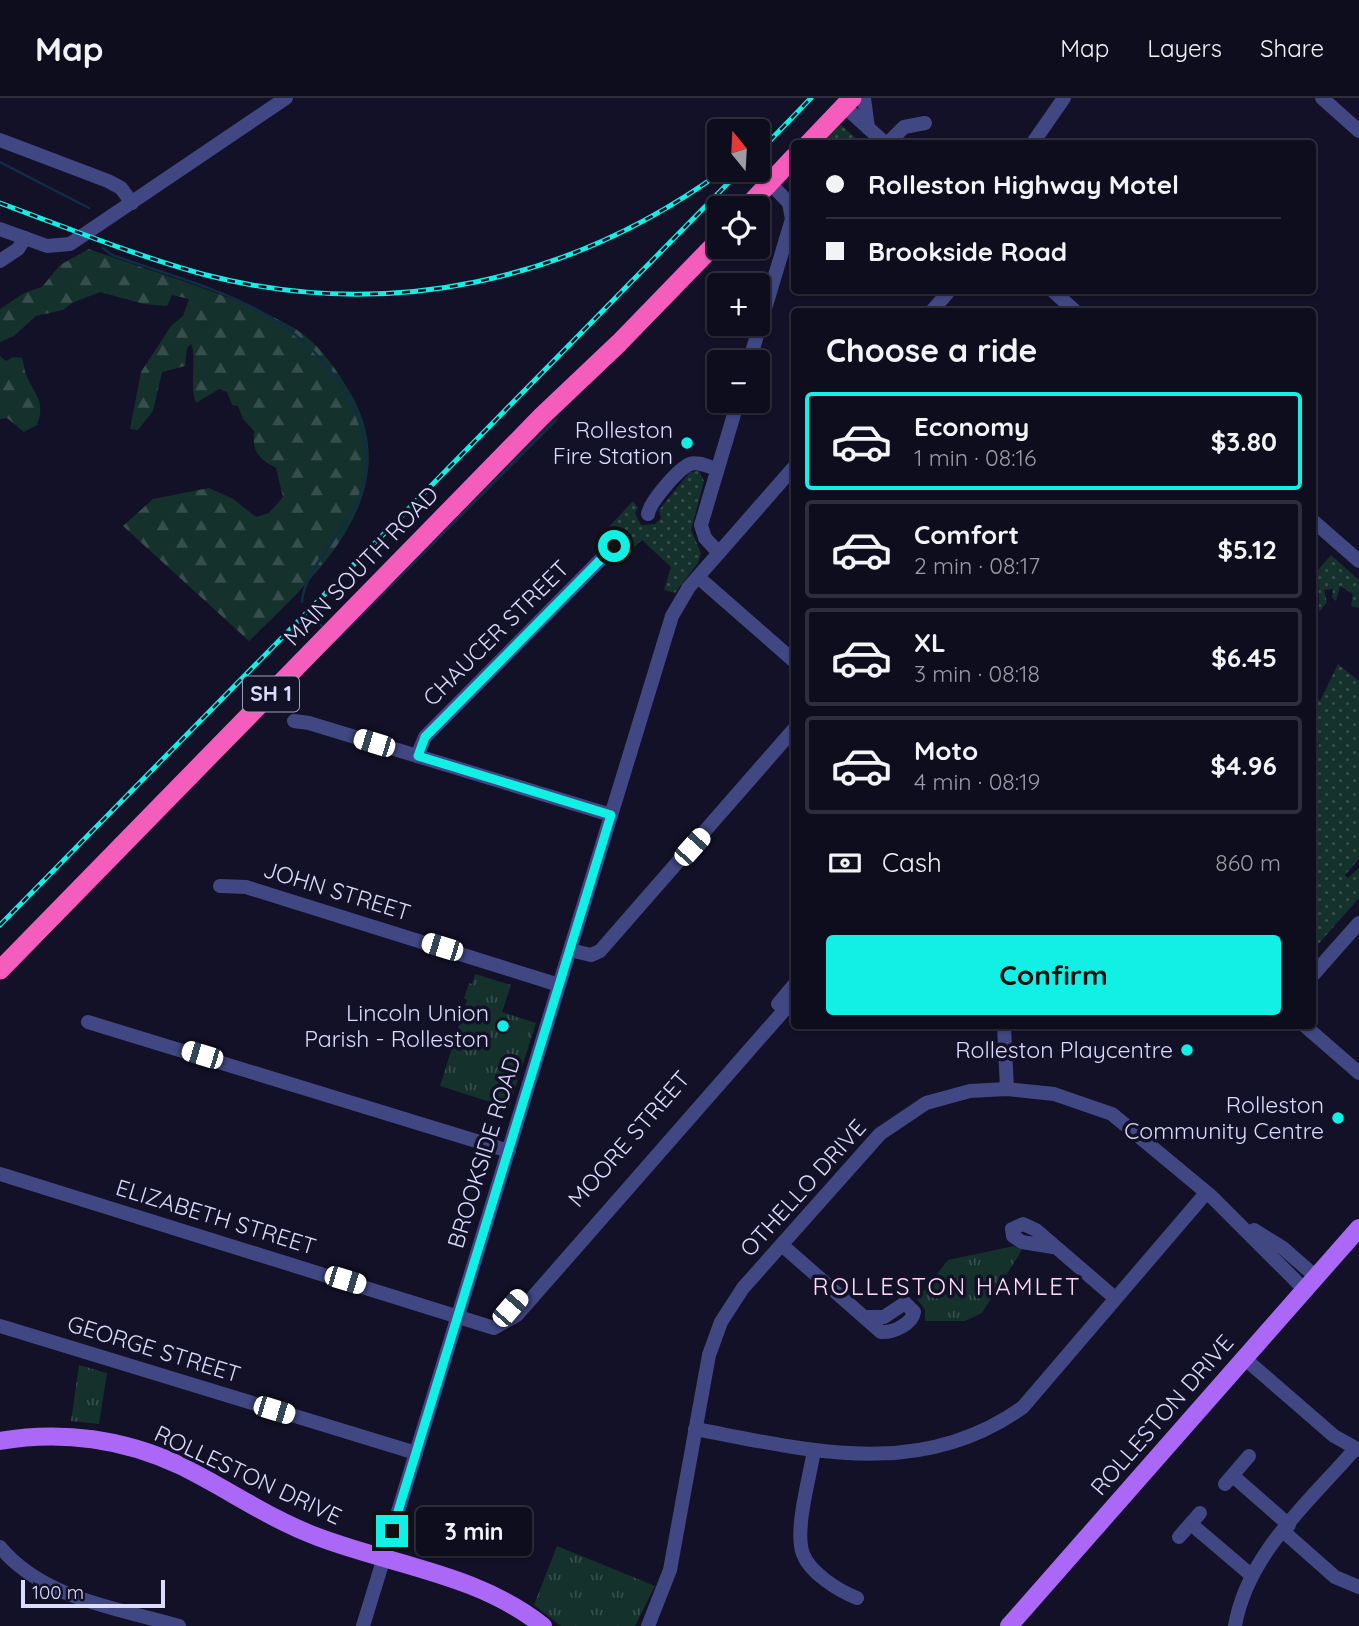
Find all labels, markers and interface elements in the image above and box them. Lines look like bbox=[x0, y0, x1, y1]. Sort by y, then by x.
text: Map bbox=[35, 28, 103, 69]
text: Map bbox=[1060, 33, 1109, 63]
text: Layers bbox=[1147, 33, 1222, 63]
text: Share bbox=[1260, 33, 1324, 63]
north arrow bbox=[707, 119, 770, 182]
map controls bbox=[707, 119, 770, 413]
text: Rolleston Highway Motel bbox=[868, 168, 1179, 201]
button: locate bbox=[707, 196, 770, 259]
text: Brookside Road bbox=[868, 235, 1067, 268]
button: + bbox=[707, 273, 770, 336]
text: Choose a ride bbox=[826, 330, 1038, 370]
button: − bbox=[707, 350, 770, 413]
icon: car bbox=[830, 410, 893, 473]
text: Economy bbox=[914, 410, 1029, 443]
place label: Rolleston Fire Station bbox=[553, 415, 673, 470]
text: $3.80 bbox=[1211, 425, 1277, 458]
marker: Rolleston Fire Station bbox=[679, 435, 695, 451]
text: 1 min · 08:16 bbox=[914, 443, 1036, 472]
street label: MAIN SOUTH ROAD bbox=[277, 480, 444, 651]
icon: car bbox=[830, 518, 893, 581]
text: Comfort bbox=[914, 518, 1019, 551]
route start bbox=[598, 530, 630, 562]
text: $5.12 bbox=[1217, 533, 1277, 566]
text: 2 min · 08:17 bbox=[914, 551, 1040, 580]
street label: CHAUCER STREET bbox=[417, 554, 575, 712]
icon: car bbox=[830, 626, 893, 689]
text: XL bbox=[914, 626, 946, 659]
text: $6.45 bbox=[1211, 641, 1277, 674]
text: 3 min · 08:18 bbox=[914, 659, 1040, 688]
road number: SH 1 bbox=[243, 676, 299, 712]
car bbox=[351, 727, 398, 759]
icon: car bbox=[830, 734, 893, 797]
text: Moto bbox=[914, 734, 978, 767]
text: $4.96 bbox=[1211, 749, 1277, 782]
text: 4 min · 08:19 bbox=[914, 767, 1040, 796]
car bbox=[671, 824, 714, 870]
icon: cash bbox=[826, 844, 864, 882]
text: Cash bbox=[882, 846, 942, 879]
text: 860 m bbox=[1215, 848, 1281, 877]
street label: JOHN STREET bbox=[260, 854, 414, 927]
car bbox=[419, 931, 466, 963]
button: Confirm bbox=[826, 935, 1281, 1015]
place label: Lincoln Union Parish - Rolleston bbox=[304, 998, 489, 1053]
marker: Lincoln Union Parish - Rolleston bbox=[495, 1018, 511, 1034]
place label: Rolleston Playcentre bbox=[955, 1035, 1173, 1064]
car bbox=[179, 1039, 226, 1071]
marker: Rolleston Playcentre bbox=[1179, 1042, 1195, 1058]
street label: BROOKSIDE ROAD bbox=[441, 1052, 527, 1251]
street label: MOORE STREET bbox=[561, 1064, 696, 1213]
place label: Rolleston Community Centre bbox=[1124, 1090, 1324, 1145]
marker: Rolleston Community Centre bbox=[1330, 1110, 1346, 1126]
street label: OTHELLO DRIVE bbox=[733, 1113, 872, 1262]
street label: ELIZABETH STREET bbox=[113, 1172, 320, 1261]
car bbox=[322, 1264, 369, 1296]
district label: ROLLESTON HAMLET bbox=[813, 1271, 1081, 1301]
car bbox=[489, 1285, 532, 1331]
street label: GEORGE STREET bbox=[64, 1308, 244, 1389]
street label: ROLLESTON DRIVE bbox=[1084, 1328, 1239, 1501]
car bbox=[251, 1394, 298, 1426]
street label: ROLLESTON DRIVE bbox=[150, 1418, 347, 1531]
callout: 3 min bbox=[416, 1506, 532, 1556]
route end bbox=[376, 1515, 408, 1547]
text: 3 min bbox=[444, 1517, 504, 1546]
scale bar bbox=[21, 1577, 164, 1609]
text: 100 m bbox=[32, 1580, 84, 1604]

